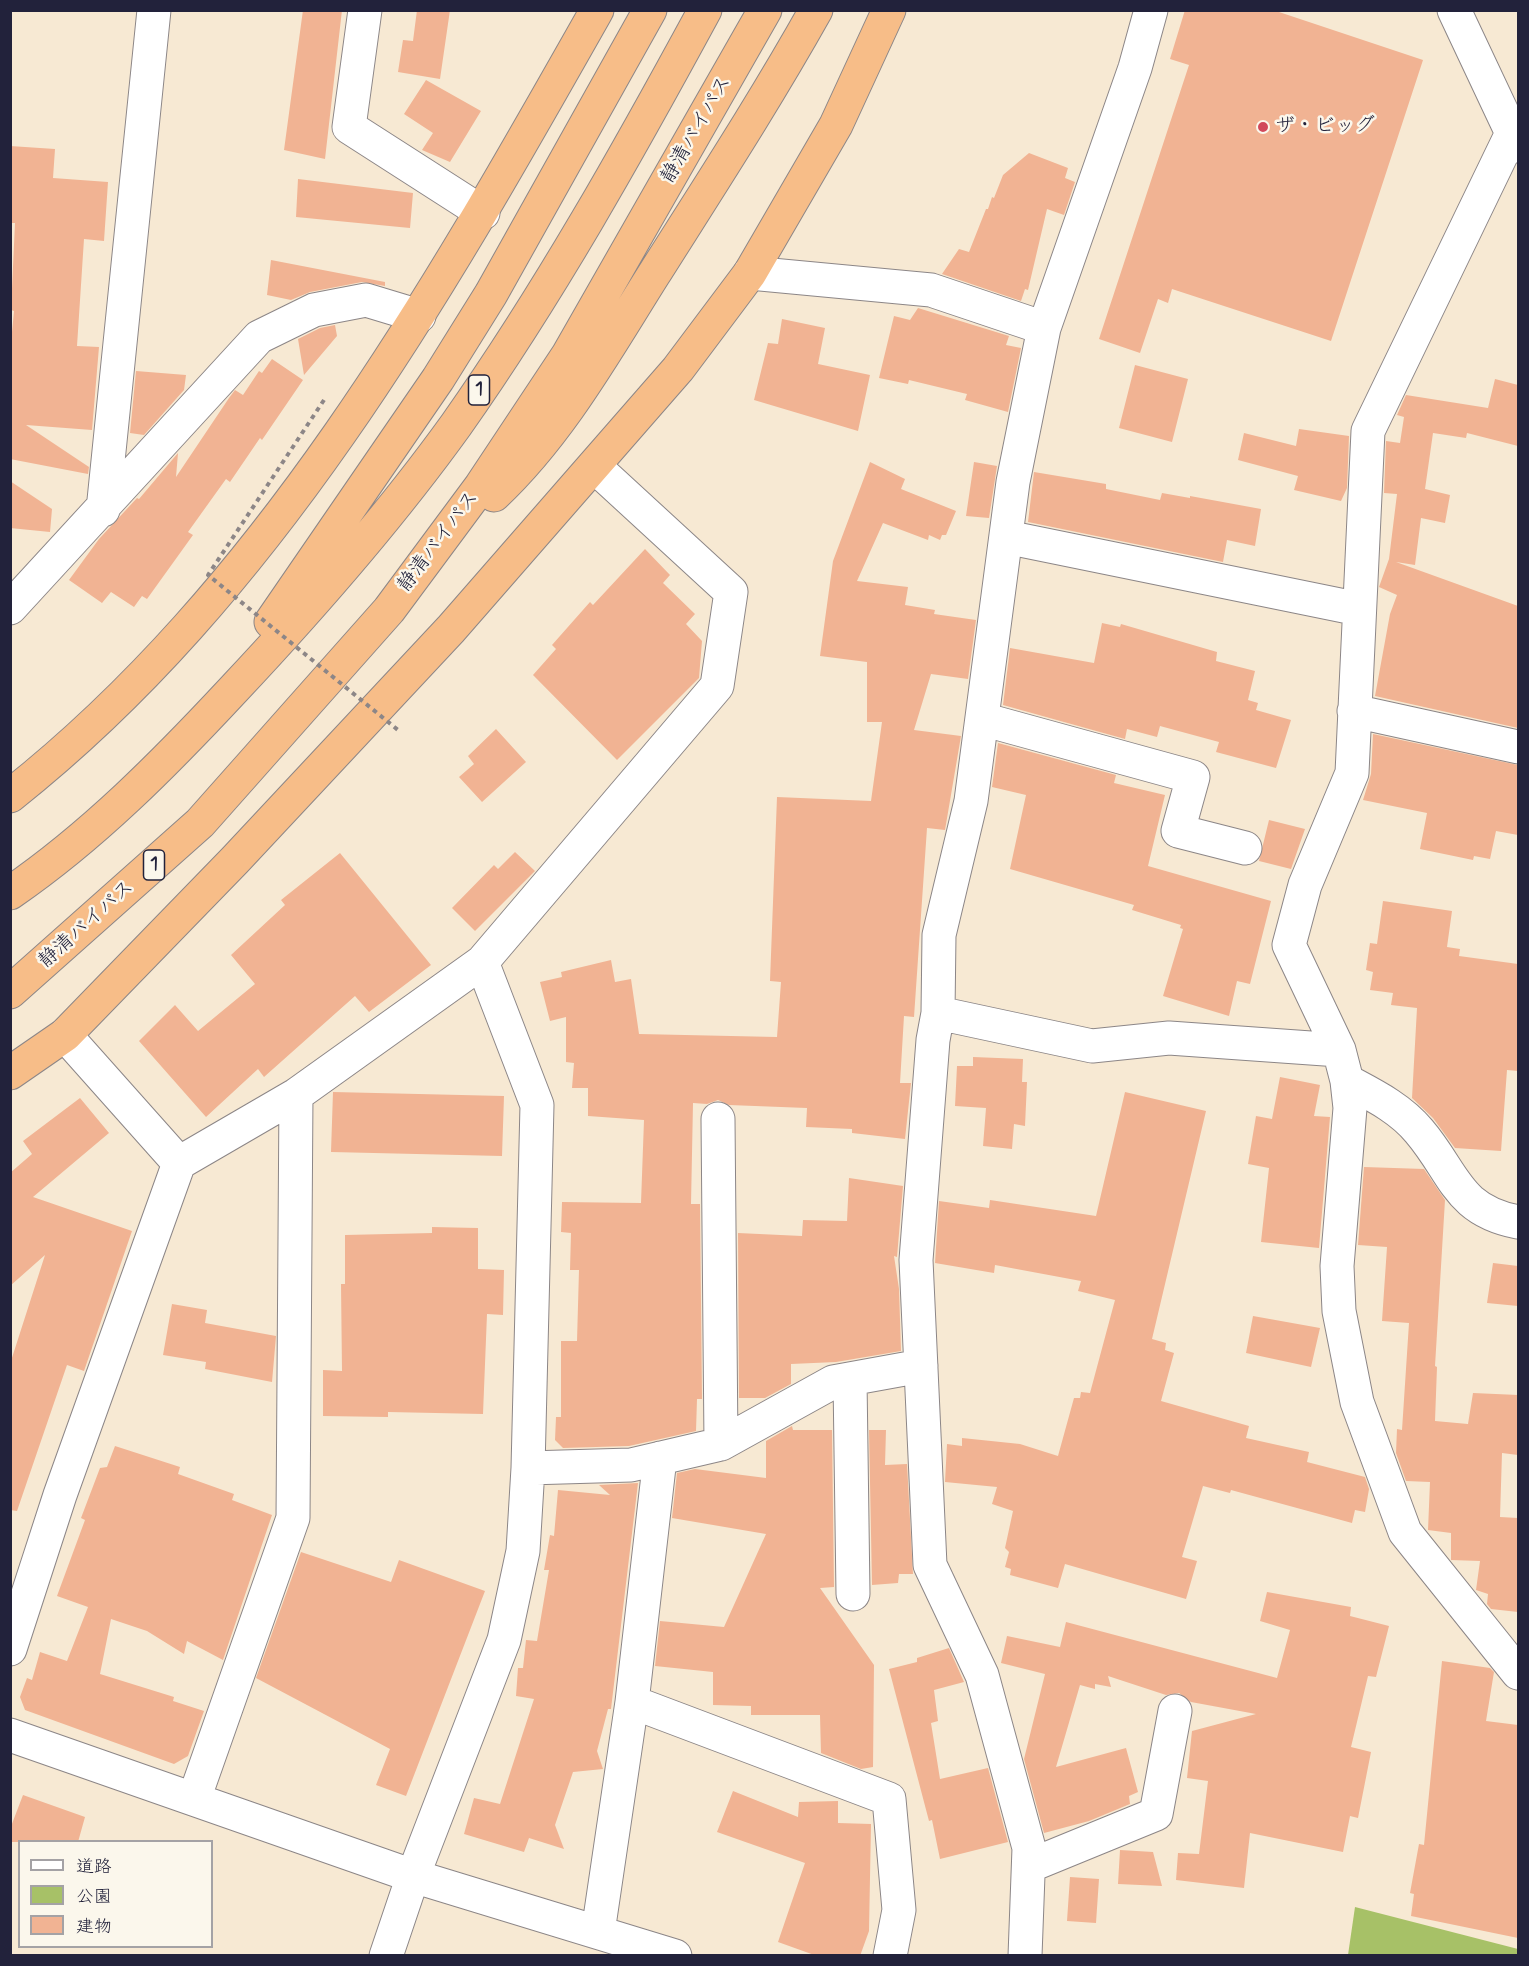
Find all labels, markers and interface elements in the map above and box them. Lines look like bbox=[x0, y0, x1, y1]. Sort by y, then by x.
street label: 静清バイパス bbox=[657, 72, 737, 188]
place label: ザ・ビッグ bbox=[1275, 115, 1375, 139]
marker: ザ・ビッグ bbox=[1256, 120, 1270, 134]
road number: 1 bbox=[468, 375, 490, 405]
street label: 静清バイパス bbox=[393, 487, 485, 597]
road number: 1 bbox=[144, 850, 164, 880]
street label: 静清バイパス bbox=[34, 876, 140, 974]
legend bbox=[18, 1840, 213, 1948]
text: 道路 bbox=[76, 1855, 112, 1879]
text: 公園 bbox=[76, 1885, 112, 1909]
text: 建物 bbox=[76, 1915, 112, 1939]

